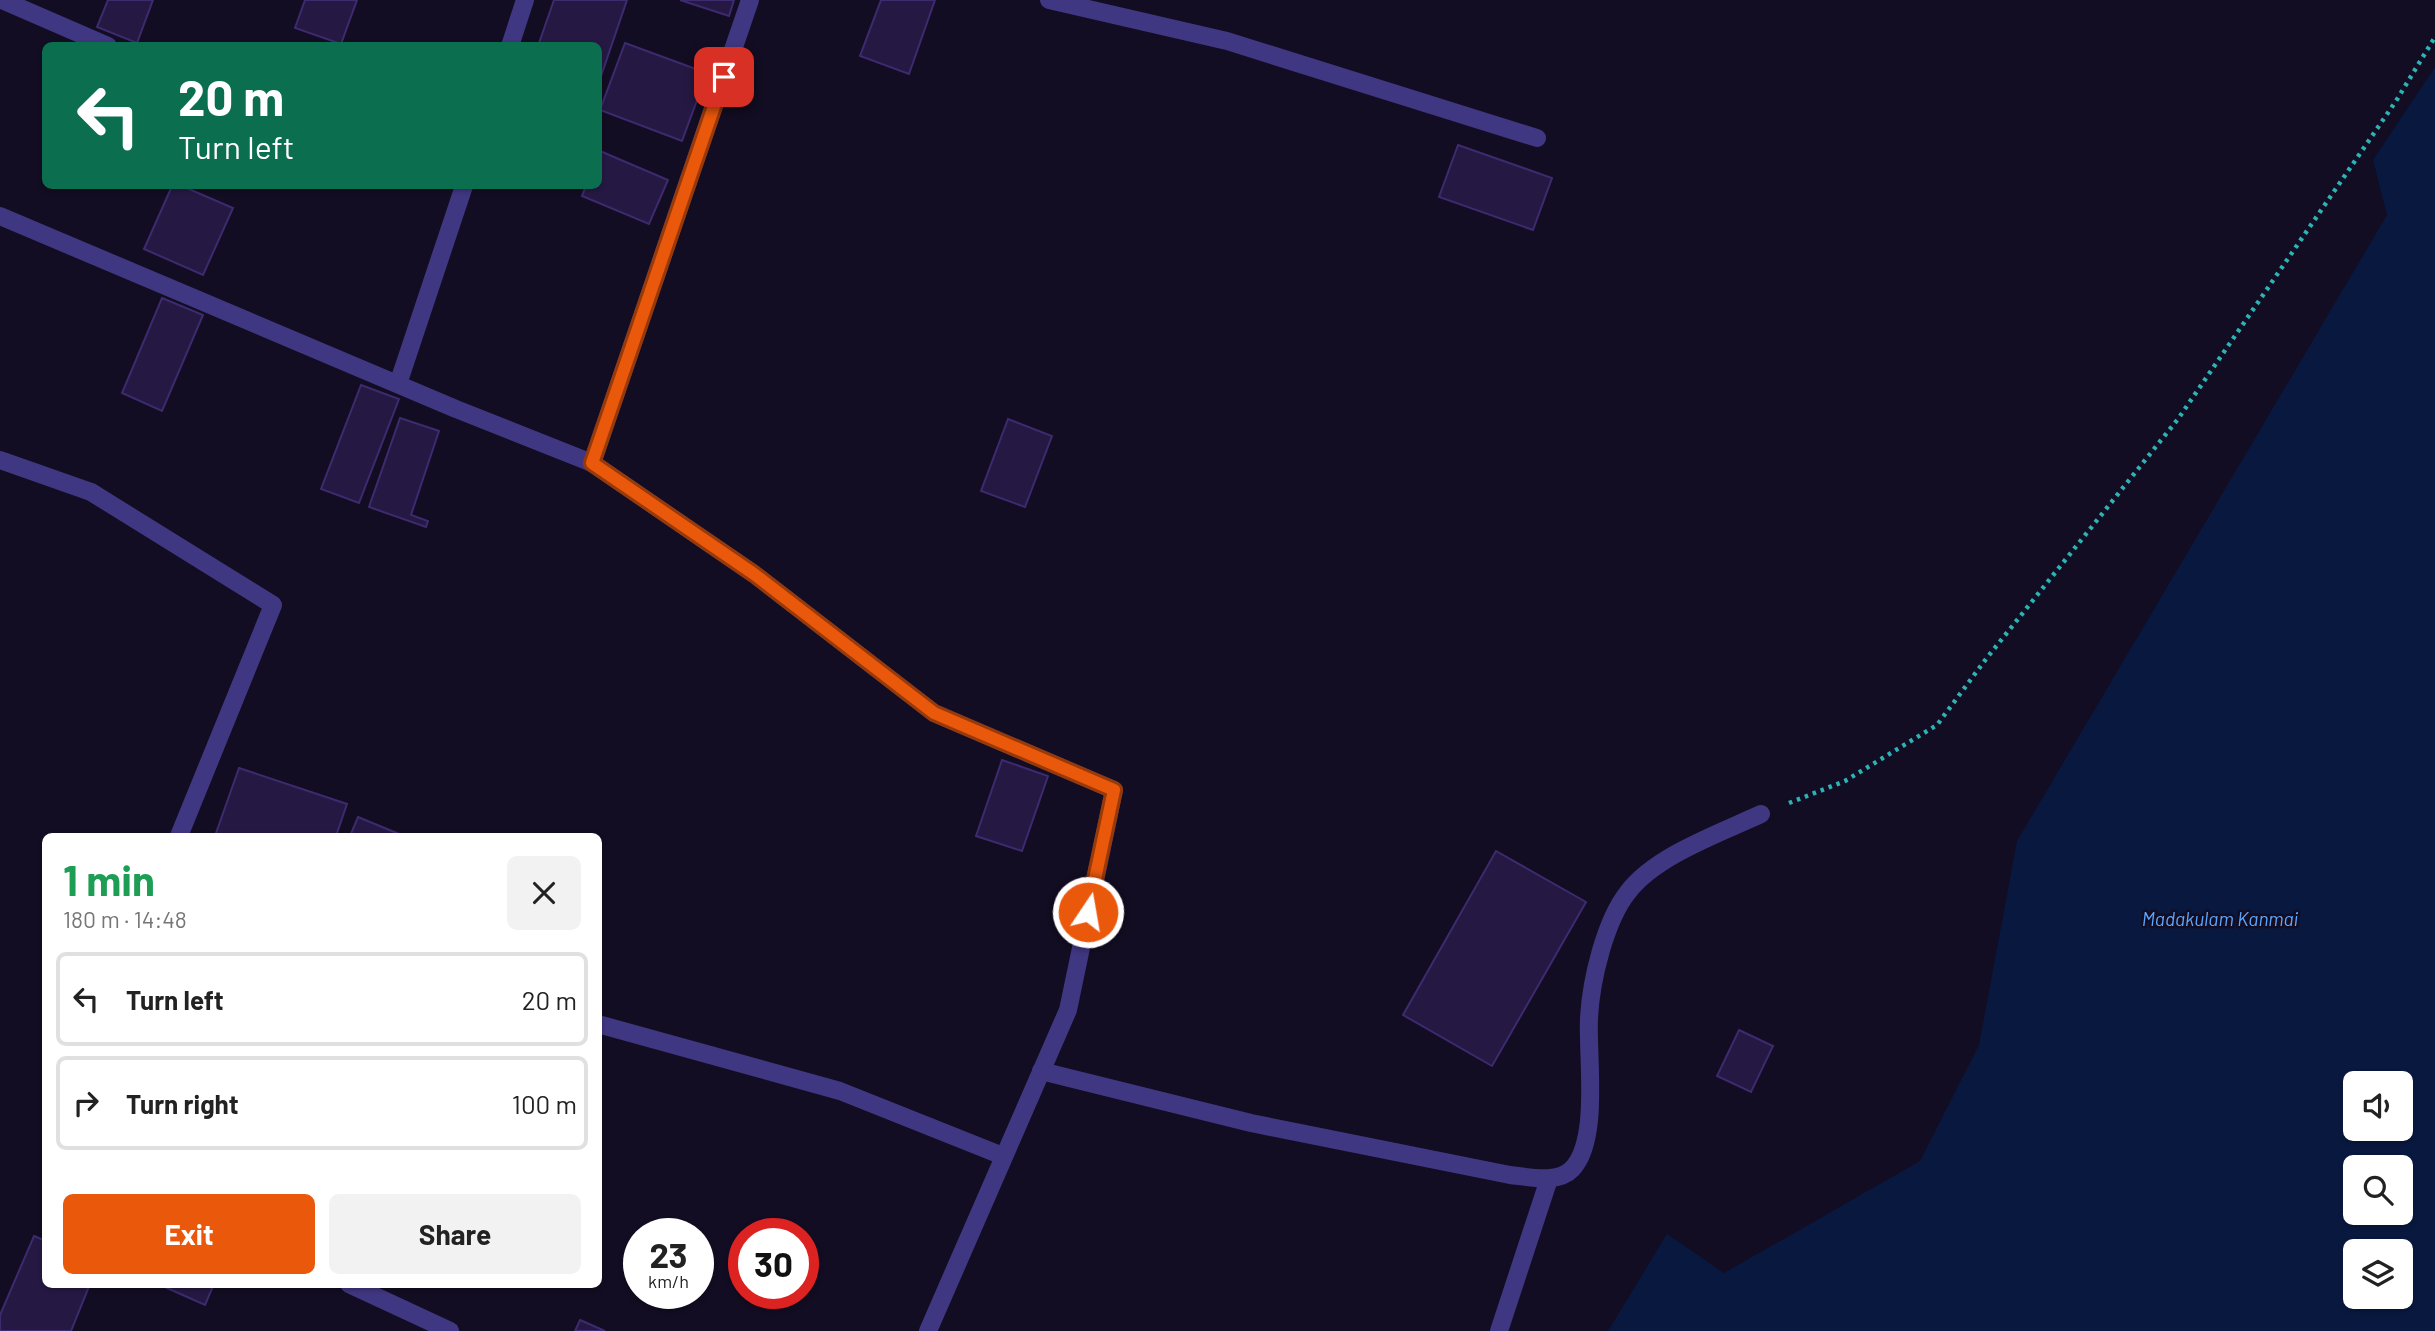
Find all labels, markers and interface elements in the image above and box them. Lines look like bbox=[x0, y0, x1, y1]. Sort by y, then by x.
pin bbox=[694, 47, 754, 107]
icon: arrive bbox=[705, 58, 743, 96]
text: 20 m bbox=[178, 67, 284, 126]
icon: left bbox=[63, 70, 154, 161]
text: Turn left bbox=[178, 127, 295, 165]
text: 1 min bbox=[63, 854, 155, 904]
button: close bbox=[507, 856, 581, 930]
position arrow bbox=[1051, 875, 1125, 949]
text: 180 m · 14:48 bbox=[63, 905, 187, 933]
water label: Madakulam Kanmai bbox=[2142, 907, 2299, 930]
icon: left bbox=[67, 980, 105, 1018]
text: Turn left bbox=[126, 984, 224, 1015]
text: 20 m bbox=[522, 984, 577, 1015]
map controls bbox=[2343, 1071, 2413, 1309]
button: sound bbox=[2343, 1071, 2413, 1141]
icon: right bbox=[67, 1084, 105, 1122]
text: Turn right bbox=[126, 1088, 239, 1119]
text: 100 m bbox=[512, 1088, 577, 1119]
button: search bbox=[2343, 1155, 2413, 1225]
button: Exit bbox=[63, 1194, 315, 1274]
button: Share bbox=[329, 1194, 581, 1274]
speed limit sign: 30 bbox=[728, 1218, 819, 1309]
text: 23 bbox=[649, 1233, 688, 1275]
button: layers bbox=[2343, 1239, 2413, 1309]
text: km/h bbox=[648, 1270, 689, 1292]

